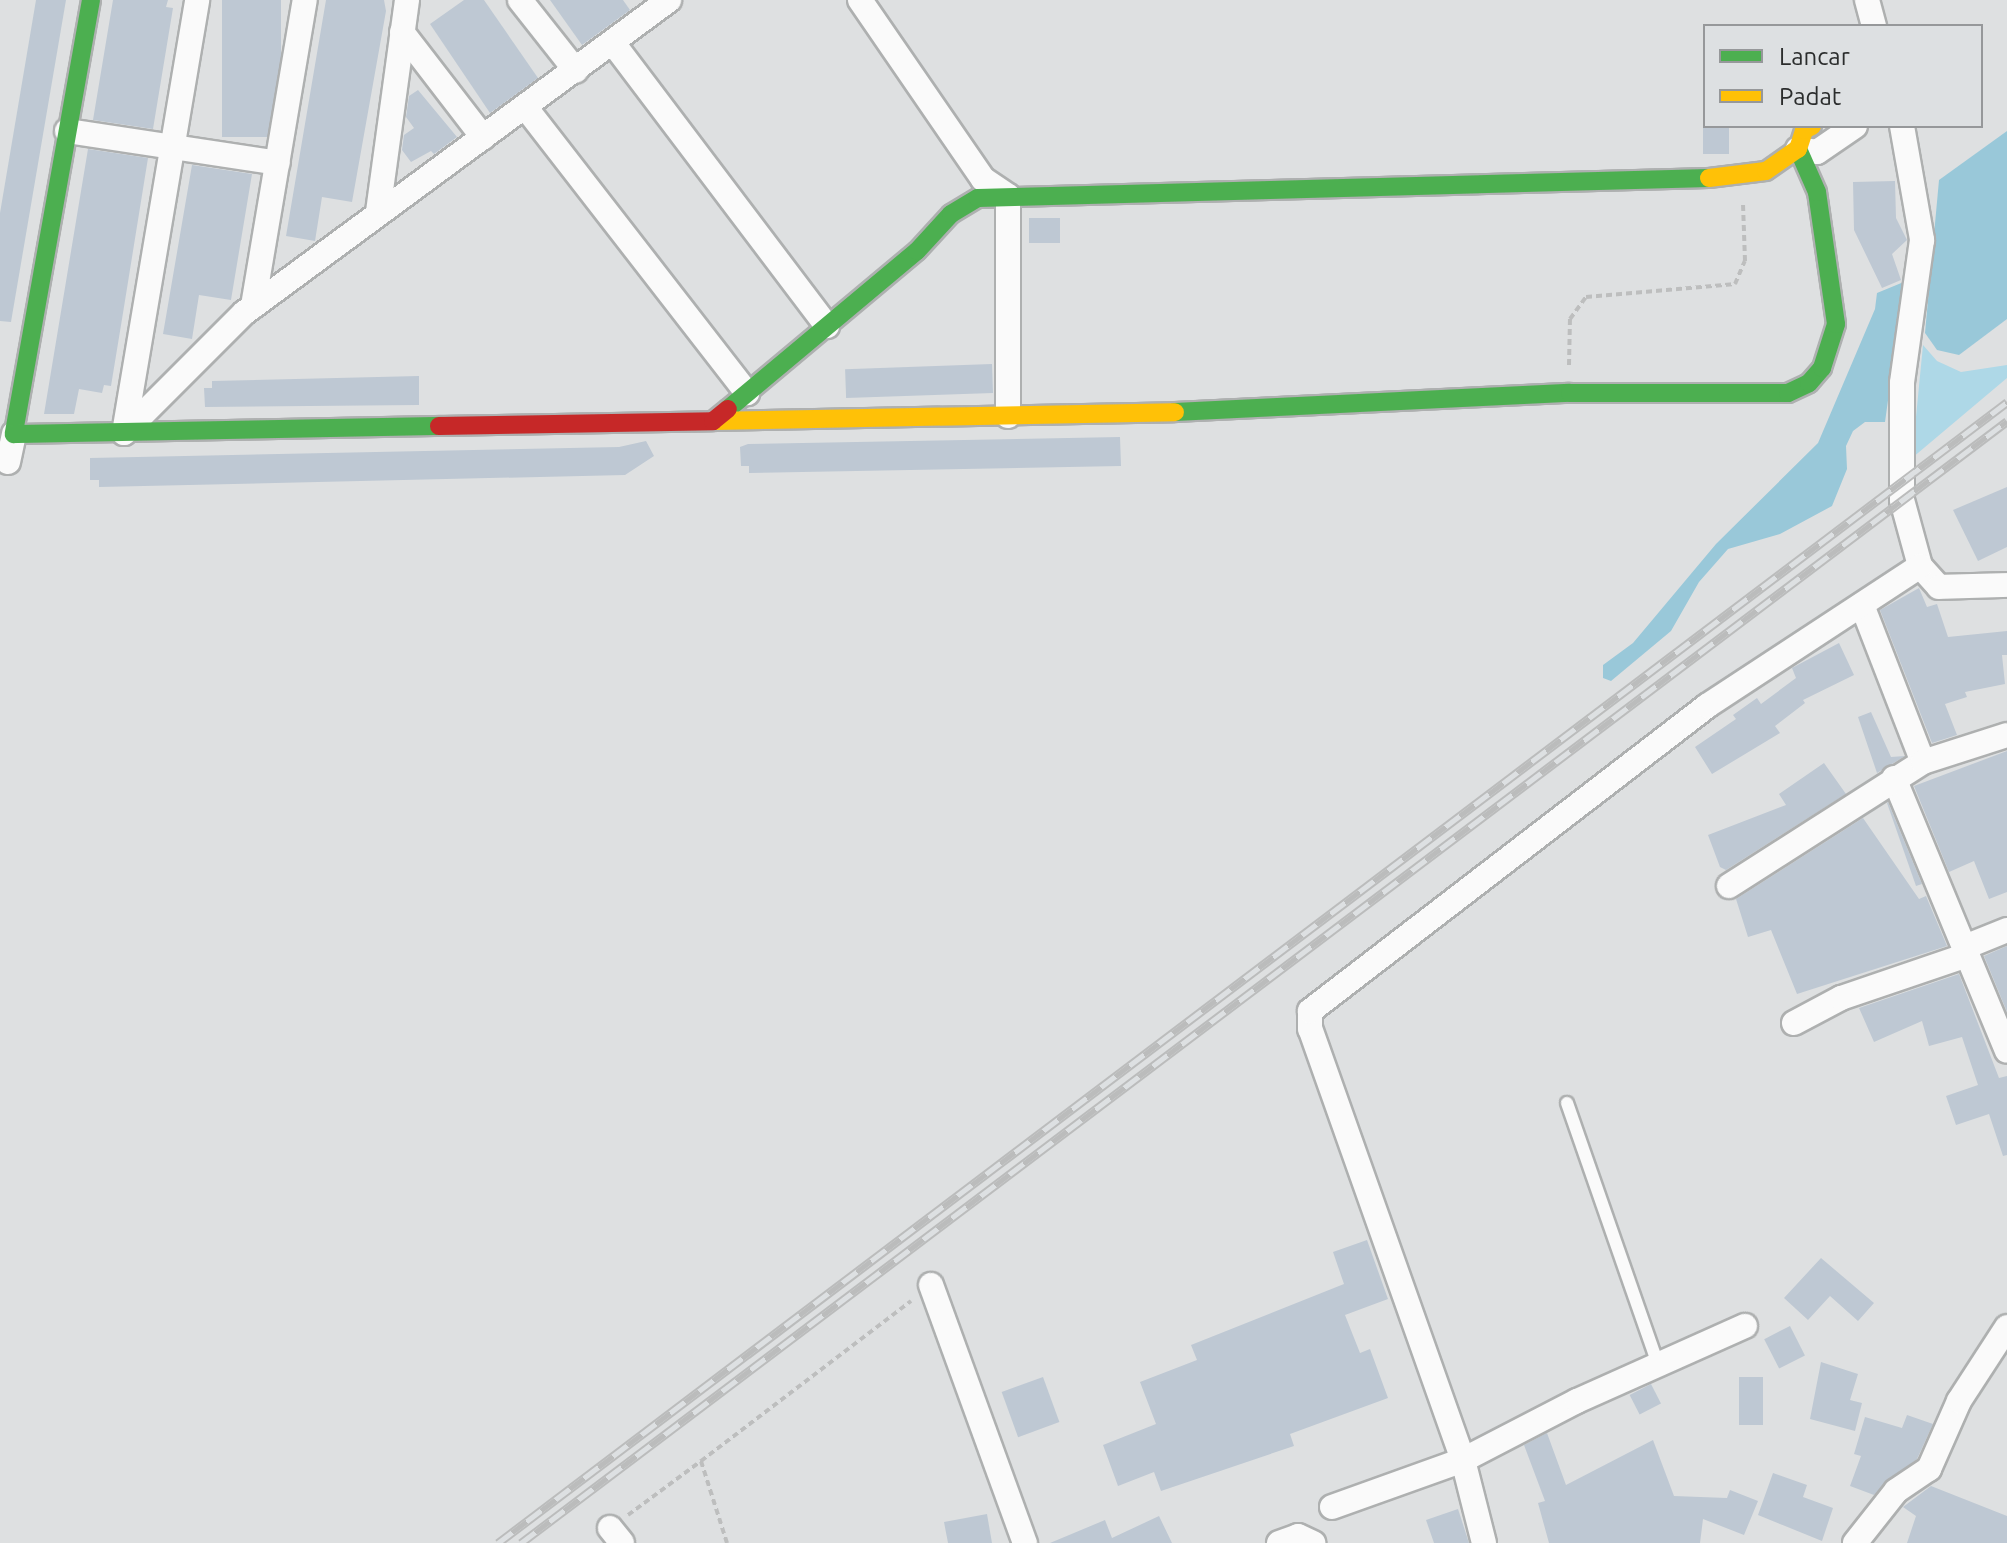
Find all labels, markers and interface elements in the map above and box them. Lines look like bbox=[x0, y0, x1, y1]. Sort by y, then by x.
legend bbox=[1703, 24, 1983, 128]
text: Lancar bbox=[1779, 43, 1850, 70]
text: Padat bbox=[1779, 83, 1841, 110]

